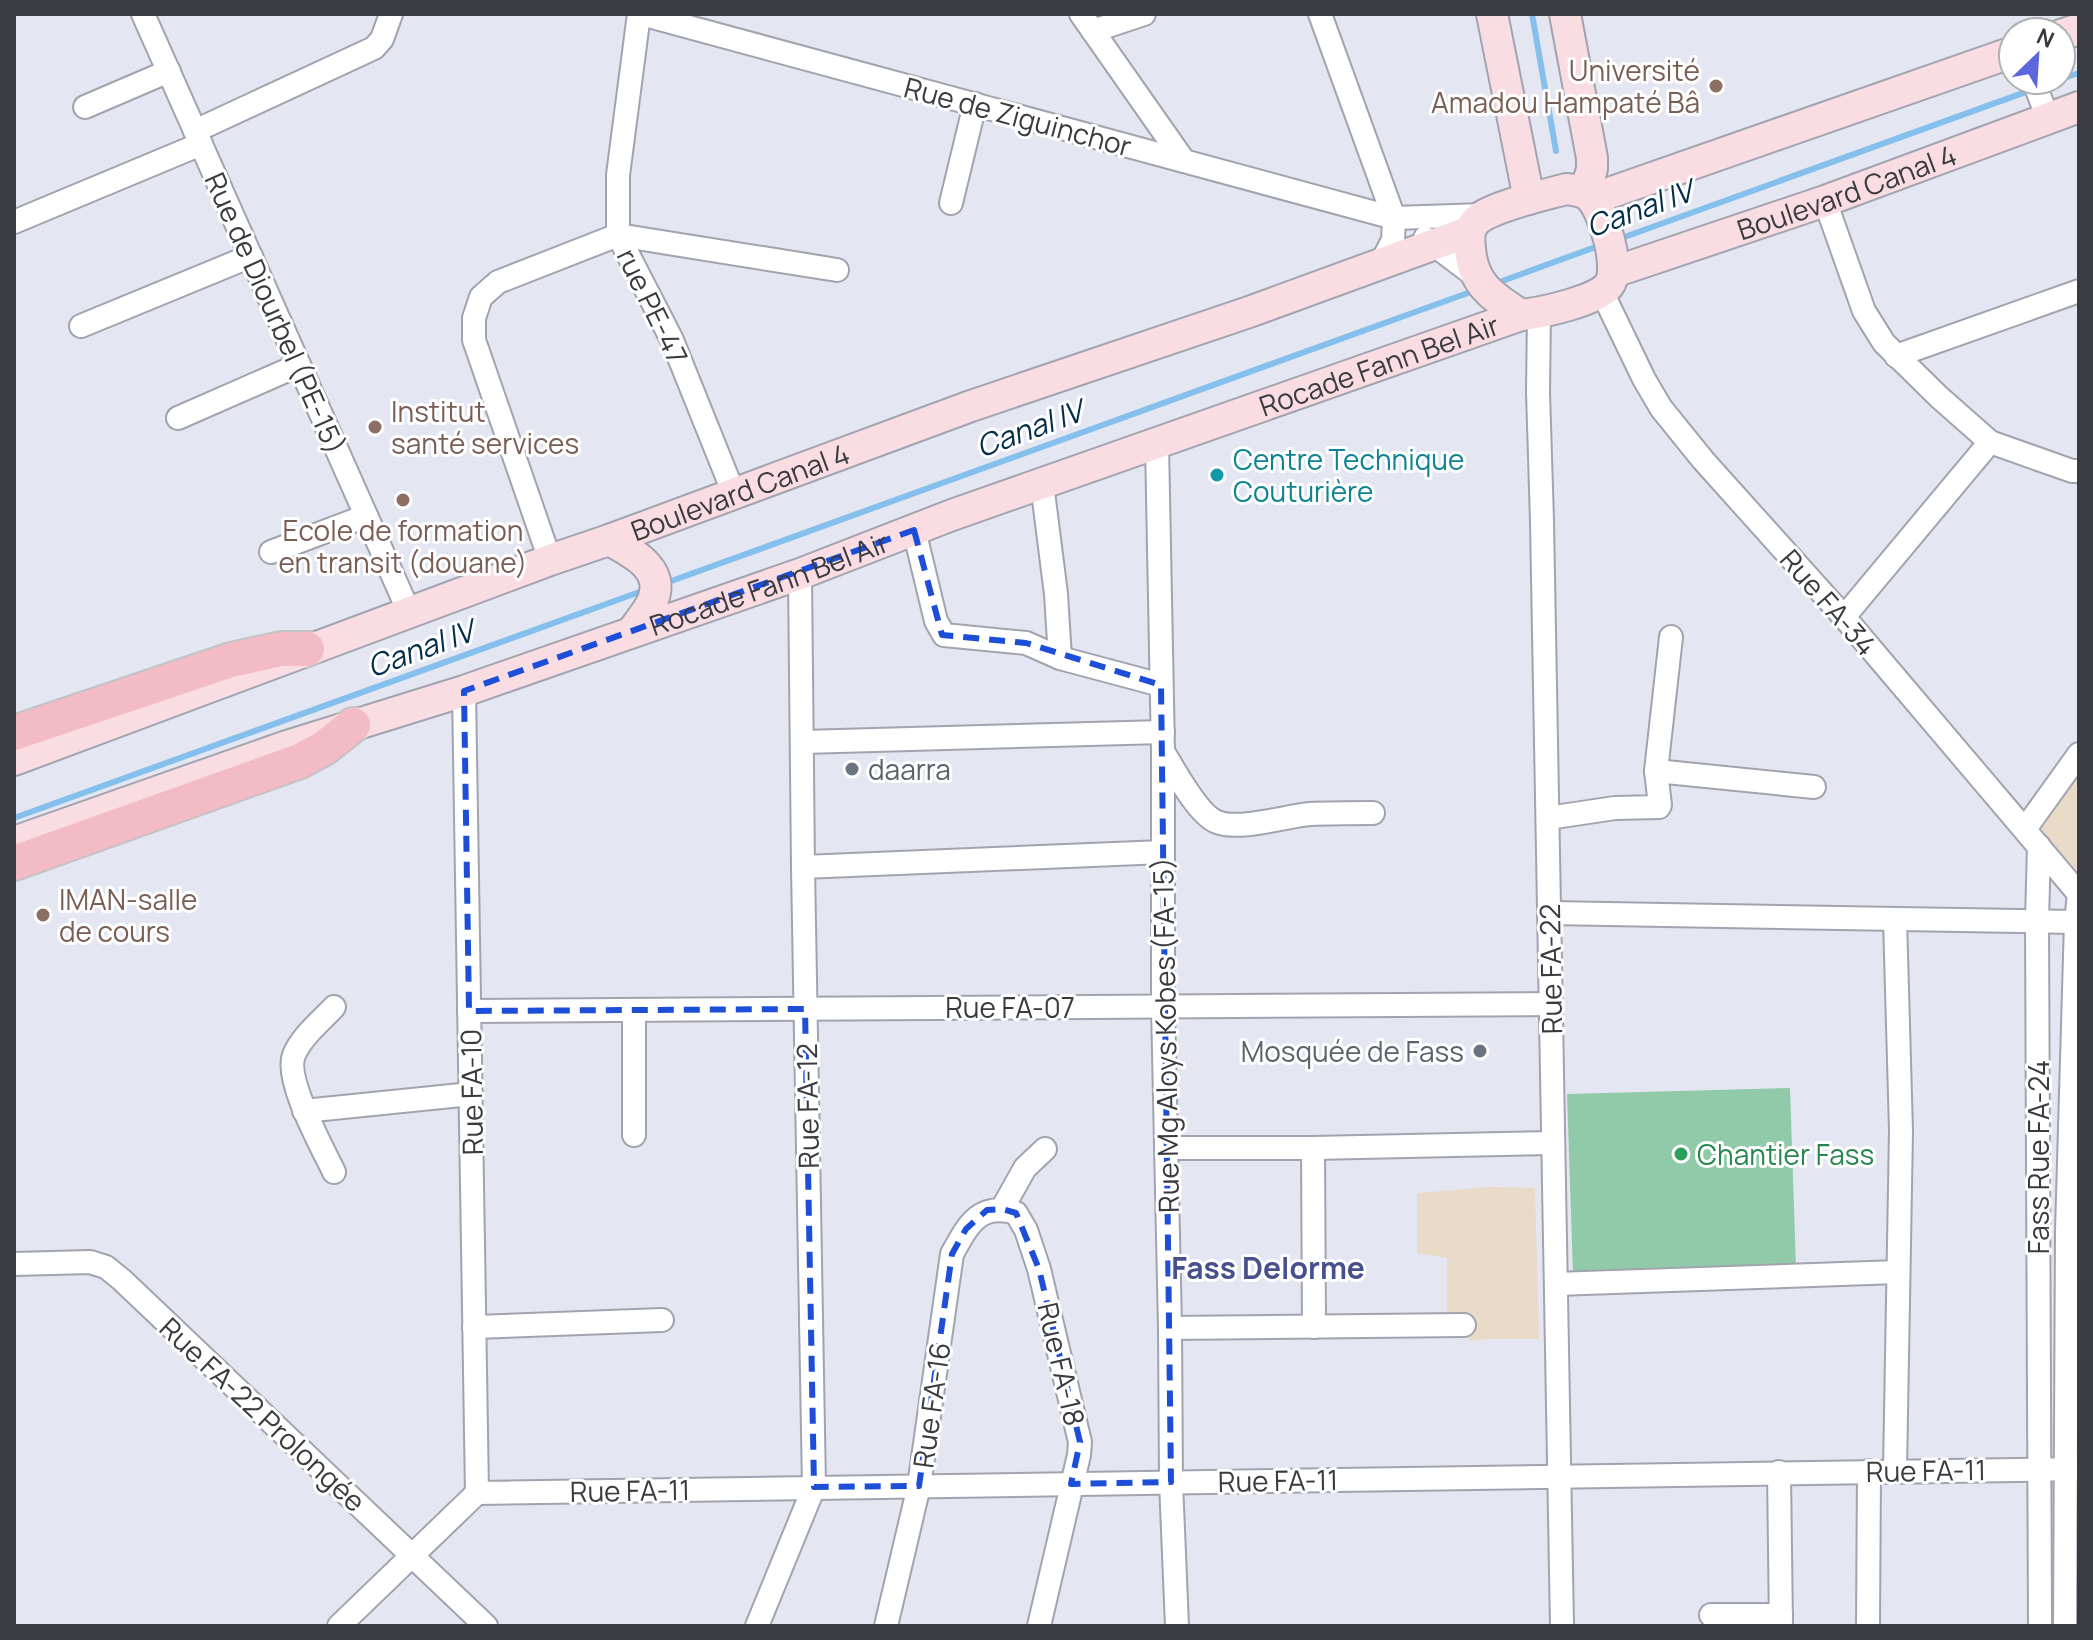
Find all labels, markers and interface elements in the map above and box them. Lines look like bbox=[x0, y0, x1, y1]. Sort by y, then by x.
north arrow bbox=[1997, 16, 2077, 96]
text: N bbox=[2032, 21, 2059, 55]
place label: Université Amadou Hampaté Bâ bbox=[1431, 51, 1700, 121]
street label: Rue de Ziguinchor bbox=[900, 67, 1136, 165]
marker: Université Amadou Hampaté Bâ bbox=[1707, 77, 1725, 95]
street label: Boulevard Canal 4 bbox=[1732, 135, 1961, 248]
street label: Rue de Diourbel (PE-15) bbox=[197, 166, 355, 460]
water label: Canal IV bbox=[1580, 168, 1704, 246]
street label: rue PE-47 bbox=[609, 242, 697, 370]
street label: Rocade Fann Bel Air bbox=[1254, 305, 1504, 425]
water label: Canal IV bbox=[970, 388, 1094, 466]
place label: Institut santé services bbox=[391, 392, 579, 462]
marker: Institut santé services bbox=[366, 418, 384, 436]
street label: Boulevard Canal 4 bbox=[625, 434, 854, 549]
place label: Centre Technique Couturière bbox=[1233, 440, 1464, 510]
marker: Centre Technique Couturière bbox=[1208, 466, 1226, 484]
marker: Ecole de formation en transit (douane) bbox=[394, 491, 412, 509]
place label: Ecole de formation en transit (douane) bbox=[278, 511, 528, 581]
street label: Rocade Fann Bel Air bbox=[644, 522, 894, 644]
street label: Rue FA-34 bbox=[1772, 541, 1886, 663]
water label: Canal IV bbox=[361, 608, 485, 686]
place label: daarra bbox=[868, 750, 951, 788]
marker: daarra bbox=[843, 760, 861, 778]
street label: Rue Mg Aloys Kobes (FA-15) bbox=[1143, 857, 1187, 1213]
place label: IMAN-salle de cours bbox=[59, 880, 197, 950]
street label: Rue FA-22 bbox=[1530, 903, 1570, 1035]
marker: IMAN-salle de cours bbox=[34, 906, 52, 924]
street label: Rue FA-07 bbox=[945, 988, 1075, 1026]
street label: Rue FA-10 bbox=[451, 1028, 491, 1156]
place label: Mosquée de Fass bbox=[1241, 1032, 1464, 1070]
marker: Mosquée de Fass bbox=[1471, 1042, 1489, 1060]
street label: Rue FA-12 bbox=[787, 1043, 827, 1169]
street label: Fass Rue FA-24 bbox=[2019, 1060, 2057, 1254]
place label: Chantier Fass bbox=[1697, 1135, 1874, 1173]
marker: Chantier Fass bbox=[1672, 1145, 1690, 1163]
district label: Fass Delorme bbox=[1171, 1247, 1365, 1288]
street label: Rue FA-18 bbox=[1029, 1299, 1095, 1429]
street label: Rue FA-22 Prolongée bbox=[152, 1309, 374, 1519]
street label: Rue FA-16 bbox=[903, 1340, 959, 1470]
street label: Rue FA-11 bbox=[1866, 1450, 1986, 1490]
street label: Rue FA-11 bbox=[1218, 1460, 1338, 1500]
street label: Rue FA-11 bbox=[570, 1470, 690, 1510]

